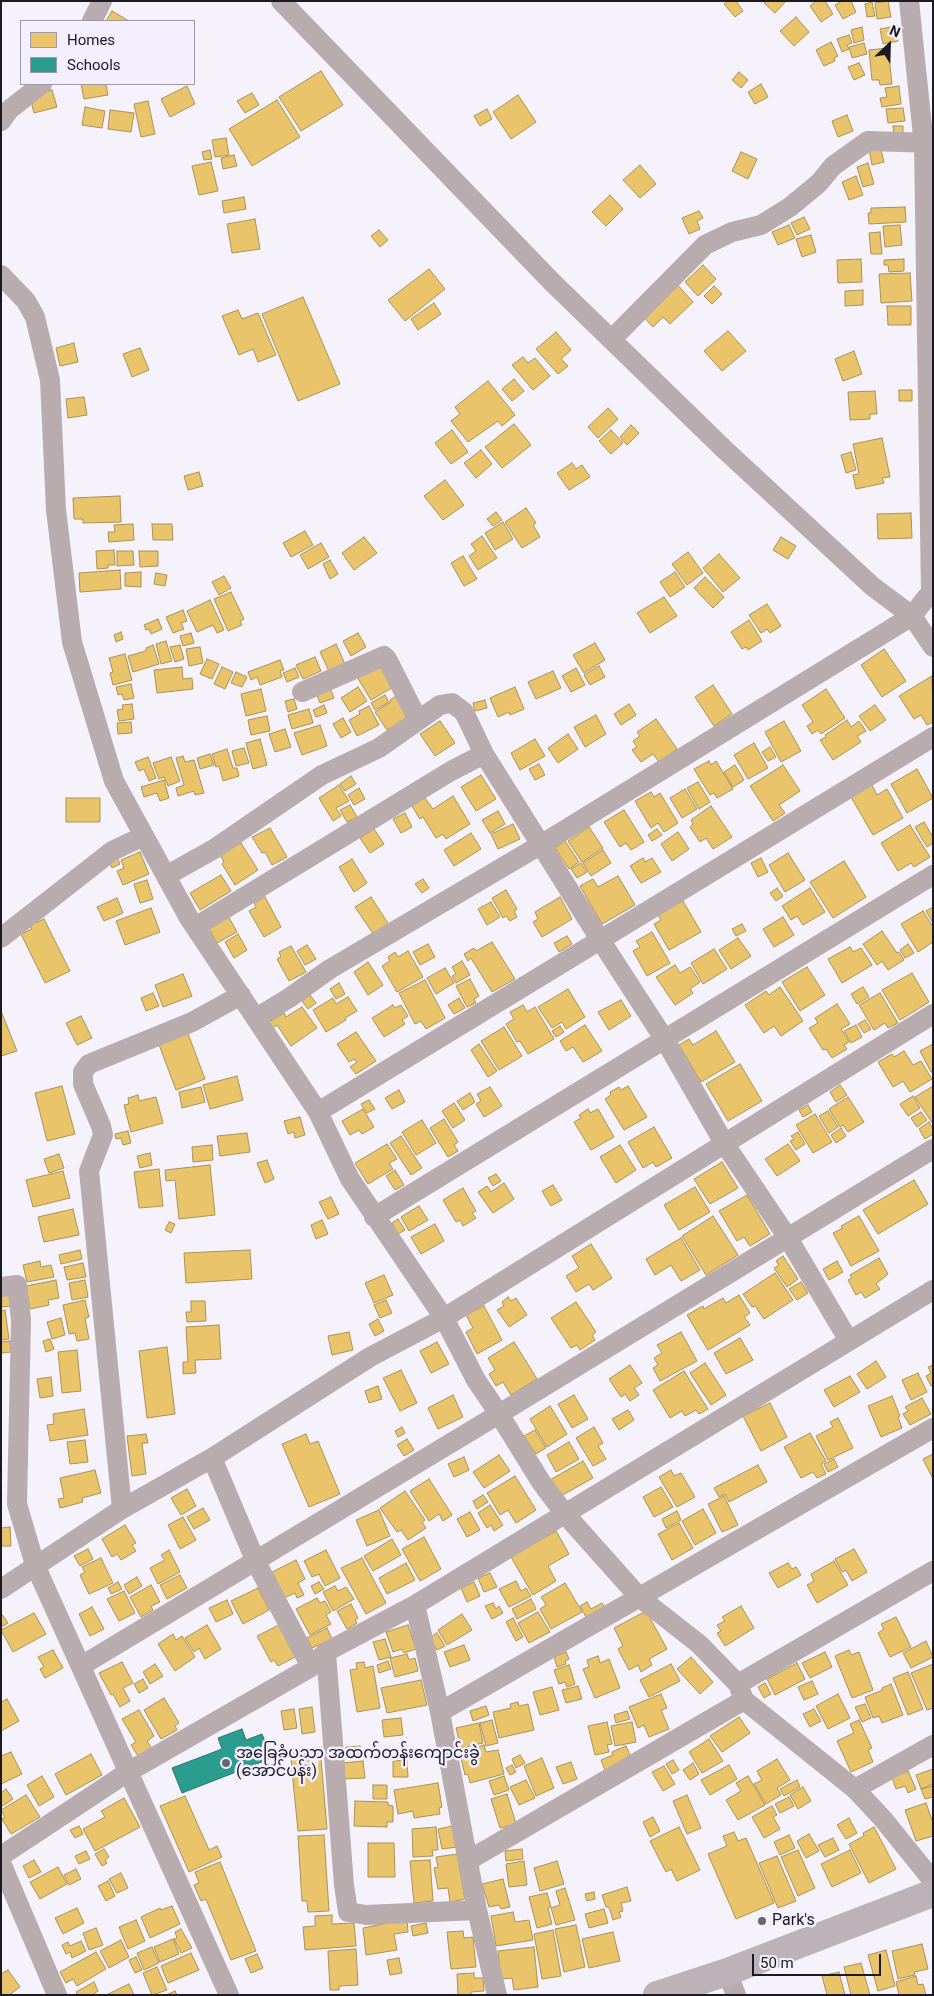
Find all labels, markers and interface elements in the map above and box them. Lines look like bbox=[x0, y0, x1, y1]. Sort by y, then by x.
legend bbox=[20, 20, 195, 85]
north arrow bbox=[864, 20, 914, 70]
text: N bbox=[887, 22, 903, 41]
text: Homes bbox=[67, 31, 115, 49]
text: Schools bbox=[67, 56, 121, 74]
place label: အခြေခံပညာ အထက်တန်းကျောင်းခွဲ (အောင်ပန်း) bbox=[236, 1744, 480, 1782]
marker: အခြေခံပညာ အထက်တန်းကျောင်းခွဲ (အောင်ပန်း) bbox=[220, 1757, 232, 1769]
place label: Park's bbox=[772, 1911, 815, 1931]
marker: Park's bbox=[756, 1915, 768, 1927]
scale bar bbox=[754, 1944, 883, 1976]
text: 50 m bbox=[760, 1954, 794, 1972]

